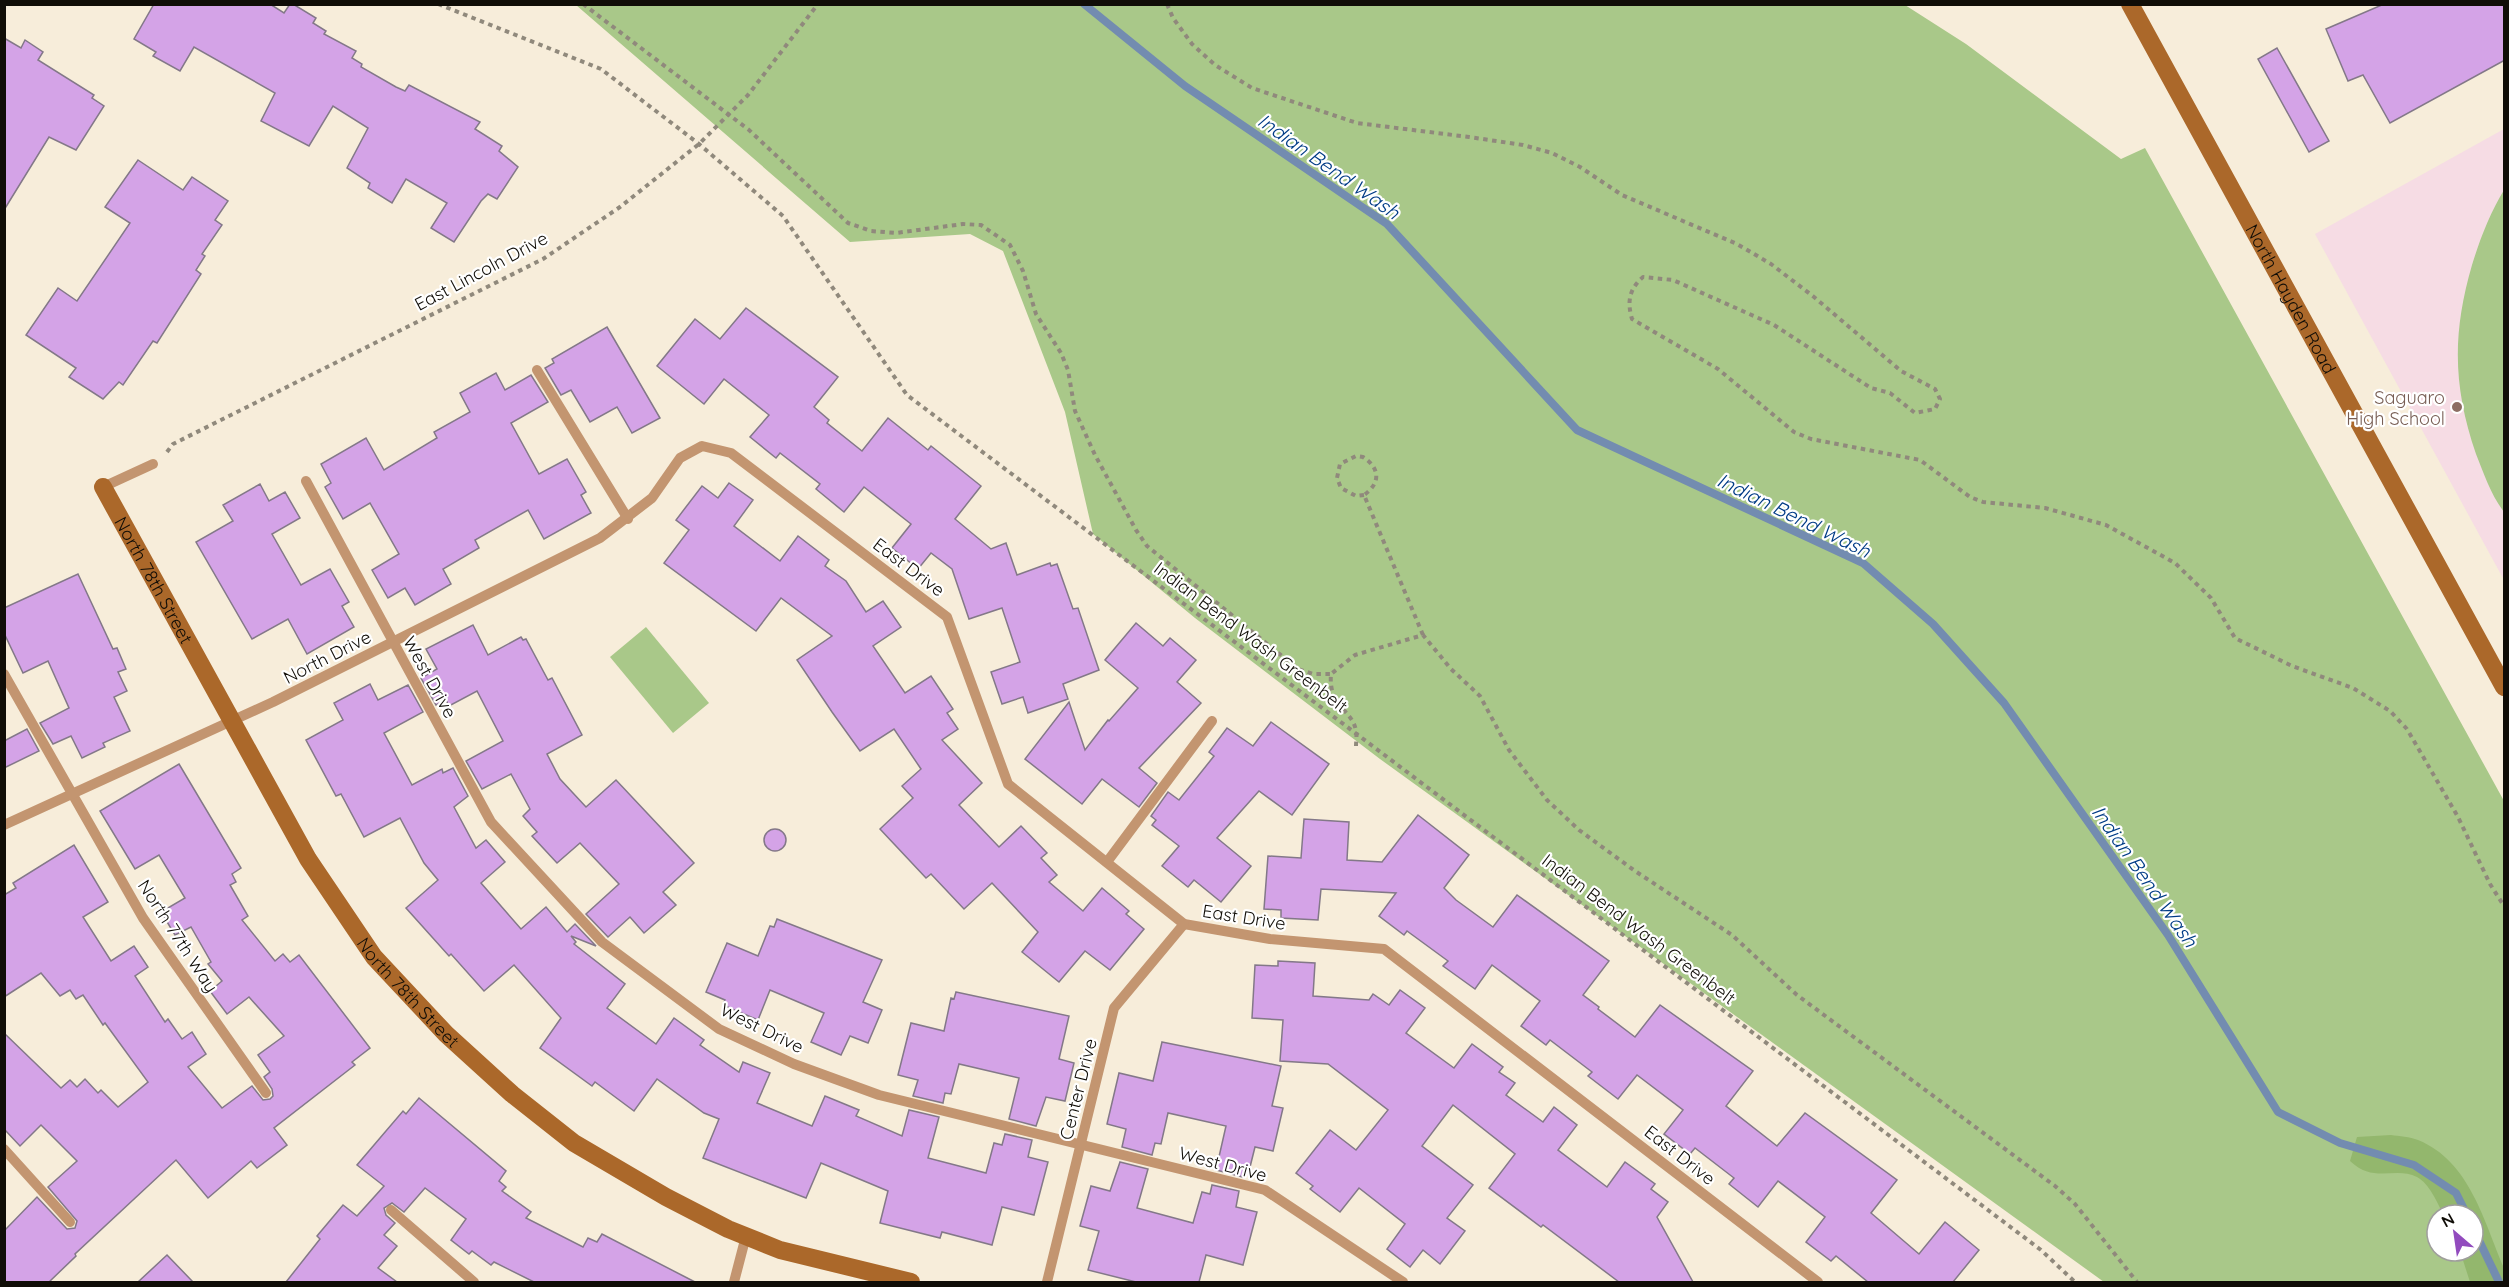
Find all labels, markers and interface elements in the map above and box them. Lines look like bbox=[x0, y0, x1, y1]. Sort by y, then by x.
water label: Indian Bend Wash bbox=[1253, 108, 1405, 225]
street label: North Hayden Road bbox=[2241, 220, 2342, 378]
street label: East Lincoln Drive bbox=[411, 226, 551, 316]
place label: Saguaro High School bbox=[2346, 386, 2445, 430]
marker: Saguaro High School bbox=[2450, 400, 2464, 414]
water label: Indian Bend Wash bbox=[1713, 467, 1875, 563]
street label: North 78th Street bbox=[110, 512, 198, 647]
street label: East Drive bbox=[869, 533, 949, 601]
street label: Indian Bend Wash Greenbelt bbox=[1150, 557, 1352, 717]
street label: North Drive bbox=[279, 625, 375, 689]
street label: West Drive bbox=[398, 632, 462, 722]
water label: Indian Bend Wash bbox=[2087, 800, 2204, 952]
street label: Indian Bend Wash Greenbelt bbox=[1538, 849, 1740, 1009]
street label: North 77th Way bbox=[133, 875, 223, 997]
street label: East Drive bbox=[1201, 899, 1287, 935]
street label: North 78th Street bbox=[352, 933, 464, 1052]
street label: West Drive bbox=[716, 998, 808, 1058]
street label: Center Drive bbox=[1054, 1036, 1102, 1142]
street label: East Drive bbox=[1640, 1120, 1720, 1190]
street label: West Drive bbox=[1177, 1141, 1269, 1187]
north arrow bbox=[2425, 1203, 2485, 1263]
text: N bbox=[2438, 1208, 2458, 1231]

